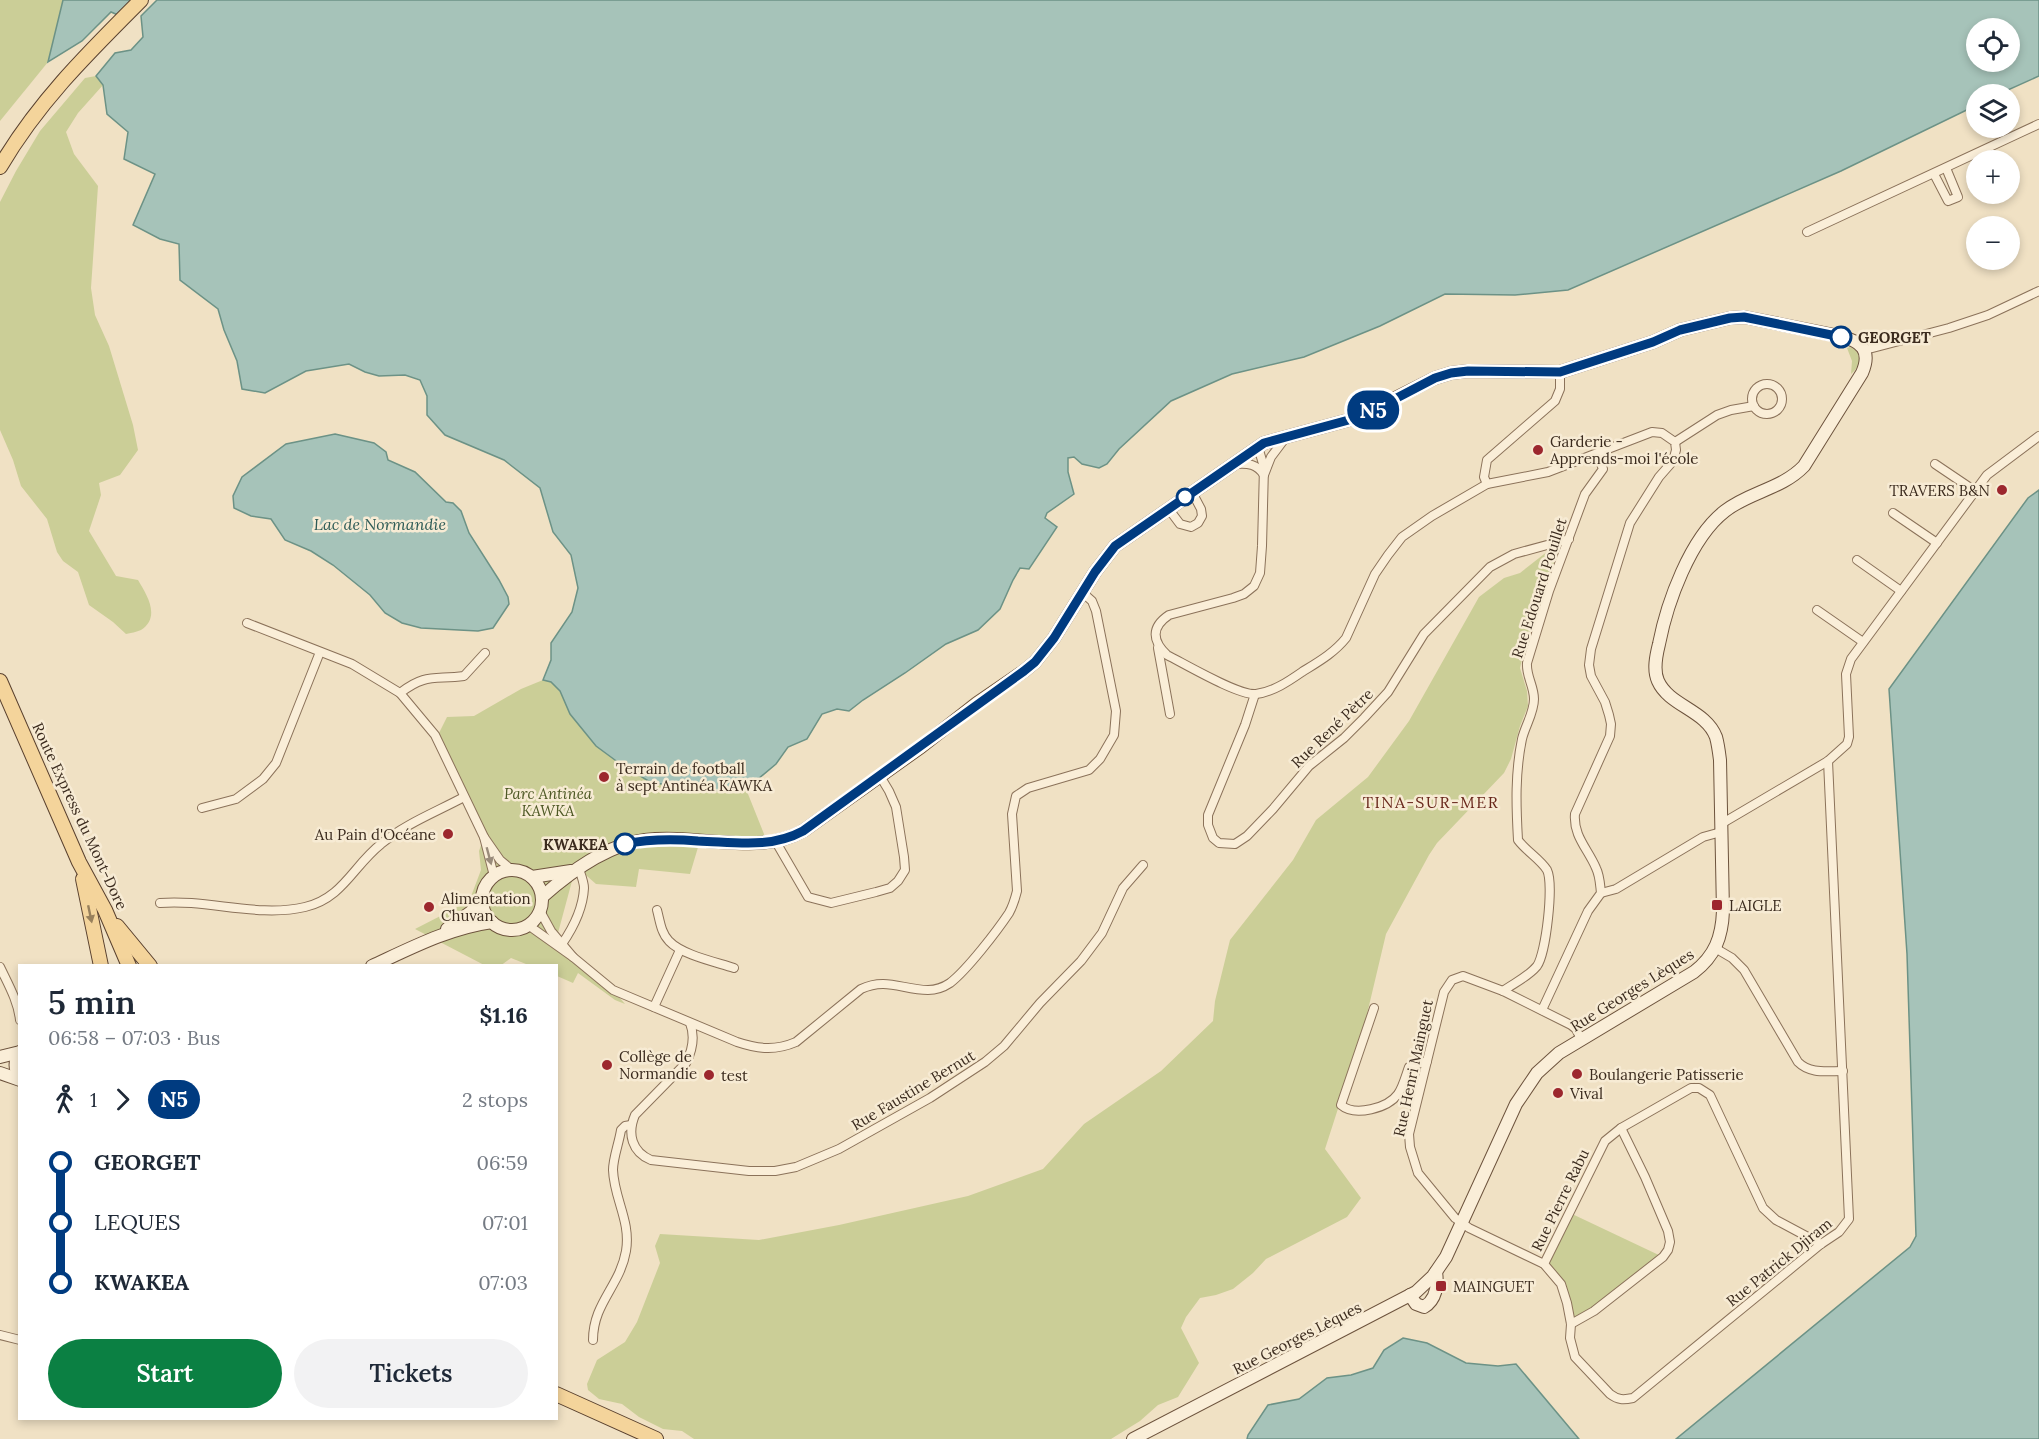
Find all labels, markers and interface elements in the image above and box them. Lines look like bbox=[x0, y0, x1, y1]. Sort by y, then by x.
map controls bbox=[1966, 18, 2020, 270]
button: locate bbox=[1966, 18, 2020, 72]
button: layers bbox=[1966, 84, 2020, 138]
button: + bbox=[1966, 150, 2020, 204]
button: − bbox=[1966, 216, 2020, 270]
marker: GEORGET bbox=[1830, 326, 1852, 348]
place label: GEORGET bbox=[1858, 328, 1931, 347]
line badge: N5 bbox=[1346, 390, 1400, 430]
text: N5 bbox=[1359, 397, 1387, 424]
place label: Garderie - Apprends-moi l'école bbox=[1549, 432, 1698, 468]
marker: Garderie - Apprends-moi l'école bbox=[1531, 443, 1545, 457]
place label: TRAVERS B&N bbox=[1889, 481, 1990, 500]
marker: TRAVERS B&N bbox=[1995, 483, 2009, 497]
unlabelled marker bbox=[1176, 488, 1194, 506]
water label: Lac de Normandie bbox=[314, 514, 447, 534]
street label: Rue Edouard Pouillet bbox=[1507, 515, 1571, 661]
street label: Rue René Pètre bbox=[1287, 684, 1377, 772]
street label: Route Express du Mont-Dore bbox=[28, 719, 132, 913]
place label: Terrain de football à sept Antinéa KAWKA bbox=[616, 759, 773, 795]
marker: Terrain de football à sept Antinéa KAWKA bbox=[597, 770, 611, 784]
park label: Parc Antinéa KAWKA bbox=[504, 784, 593, 820]
district label: TINA-SUR-MER bbox=[1363, 792, 1499, 812]
place label: Au Pain d'Océane bbox=[314, 825, 436, 844]
marker: Au Pain d'Océane bbox=[441, 827, 455, 841]
marker: KWAKEA bbox=[614, 833, 636, 855]
place label: KWAKEA bbox=[543, 835, 608, 854]
one-way arrow bbox=[484, 847, 494, 865]
place label: Alimentation Chuvan bbox=[440, 889, 531, 925]
place label: LAIGLE bbox=[1729, 896, 1782, 915]
marker: LAIGLE bbox=[1710, 898, 1724, 912]
marker: Alimentation Chuvan bbox=[422, 900, 436, 914]
one-way arrow bbox=[86, 905, 96, 923]
street label: Rue Georges Lèques bbox=[1567, 944, 1697, 1036]
text: 5 min bbox=[48, 981, 136, 1023]
street label: Rue Henri Mainguet bbox=[1389, 998, 1437, 1138]
text: $1.16 bbox=[479, 1001, 528, 1029]
text: 06:58 – 07:03 · Bus bbox=[48, 1025, 220, 1050]
street label: Rue Faustine Bernut bbox=[848, 1046, 978, 1134]
place label: Collège de Normandie bbox=[619, 1047, 697, 1083]
marker: Collège de Normandie bbox=[600, 1058, 614, 1072]
place label: Boulangerie Patisserie bbox=[1589, 1065, 1744, 1084]
place label: test bbox=[721, 1066, 748, 1085]
marker: Boulangerie Patisserie bbox=[1570, 1067, 1584, 1081]
marker: test bbox=[702, 1068, 716, 1082]
icon: walk bbox=[48, 1083, 81, 1116]
icon: forward bbox=[106, 1083, 139, 1116]
place label: Vival bbox=[1569, 1084, 1603, 1103]
text: N5 bbox=[160, 1086, 188, 1113]
marker: Vival bbox=[1551, 1086, 1565, 1100]
text: 1 bbox=[90, 1087, 97, 1112]
text: 2 stops bbox=[462, 1087, 528, 1112]
street label: Rue Pierre Rabu bbox=[1527, 1146, 1593, 1254]
text: GEORGET bbox=[94, 1148, 201, 1176]
text: 06:59 bbox=[477, 1150, 528, 1175]
text: LEQUES bbox=[94, 1208, 181, 1236]
text: 07:01 bbox=[482, 1210, 528, 1235]
street label: Rue Patrick Djiram bbox=[1722, 1214, 1836, 1310]
text: KWAKEA bbox=[94, 1268, 189, 1296]
text: 07:03 bbox=[478, 1270, 528, 1295]
place label: MAINGUET bbox=[1453, 1277, 1535, 1296]
marker: MAINGUET bbox=[1434, 1279, 1448, 1293]
street label: Rue Georges Lèques bbox=[1230, 1297, 1365, 1379]
button: Start bbox=[48, 1339, 282, 1408]
button: Tickets bbox=[294, 1339, 528, 1408]

